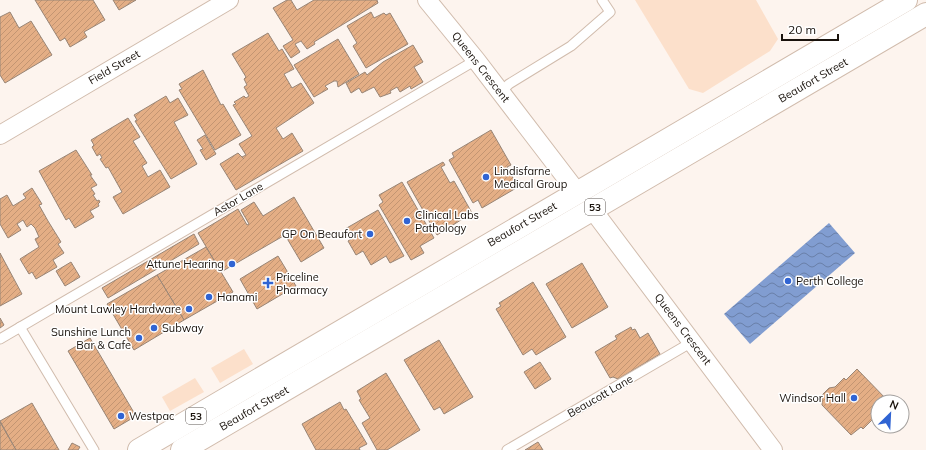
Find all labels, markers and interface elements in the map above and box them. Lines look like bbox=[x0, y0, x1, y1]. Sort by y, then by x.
scale bar bbox=[782, 16, 838, 42]
text: 20 m bbox=[788, 22, 816, 37]
street label: Queens Crescent bbox=[449, 29, 513, 105]
street label: Field Street bbox=[86, 47, 142, 87]
street label: Beaufort Street bbox=[776, 54, 850, 105]
place label: Lindisfarne Medical Group bbox=[494, 164, 568, 191]
marker: Lindisfarne Medical Group bbox=[481, 172, 491, 182]
street label: Astor Lane bbox=[211, 179, 265, 219]
street label: Beaufort Street bbox=[485, 198, 559, 249]
road number: 53 bbox=[585, 199, 605, 215]
place label: Clinical Labs Pathology bbox=[415, 208, 479, 235]
marker: Clinical Labs Pathology bbox=[402, 216, 412, 226]
place label: GP On Beaufort bbox=[282, 227, 362, 241]
marker: GP On Beaufort bbox=[365, 229, 375, 239]
place label: Attune Hearing bbox=[146, 257, 224, 271]
marker: Attune Hearing bbox=[227, 259, 237, 269]
place label: Priceline Pharmacy bbox=[276, 270, 328, 297]
place label: Perth College bbox=[796, 274, 864, 288]
marker: Perth College bbox=[783, 276, 793, 286]
marker: Priceline Pharmacy bbox=[263, 278, 273, 288]
place label: Hanami bbox=[217, 290, 257, 304]
street label: Queens Crescent bbox=[652, 290, 715, 368]
marker: Hanami bbox=[204, 292, 214, 302]
place label: Mount Lawley Hardware bbox=[55, 302, 181, 316]
marker: Mount Lawley Hardware bbox=[184, 304, 194, 314]
place label: Subway bbox=[162, 321, 204, 335]
marker: Subway bbox=[149, 323, 159, 333]
place label: Sunshine Lunch Bar & Cafe bbox=[51, 325, 131, 352]
marker: Sunshine Lunch Bar & Cafe bbox=[134, 333, 144, 343]
street label: Beaucott Lane bbox=[565, 372, 635, 420]
street label: Beaufort Street bbox=[217, 382, 291, 433]
place label: Windsor Hall bbox=[779, 391, 846, 405]
marker: Windsor Hall bbox=[849, 393, 859, 403]
north arrow bbox=[870, 394, 910, 434]
text: N bbox=[887, 397, 901, 413]
road number: 53 bbox=[186, 408, 206, 424]
place label: Westpac bbox=[129, 409, 175, 423]
marker: Westpac bbox=[116, 411, 126, 421]

